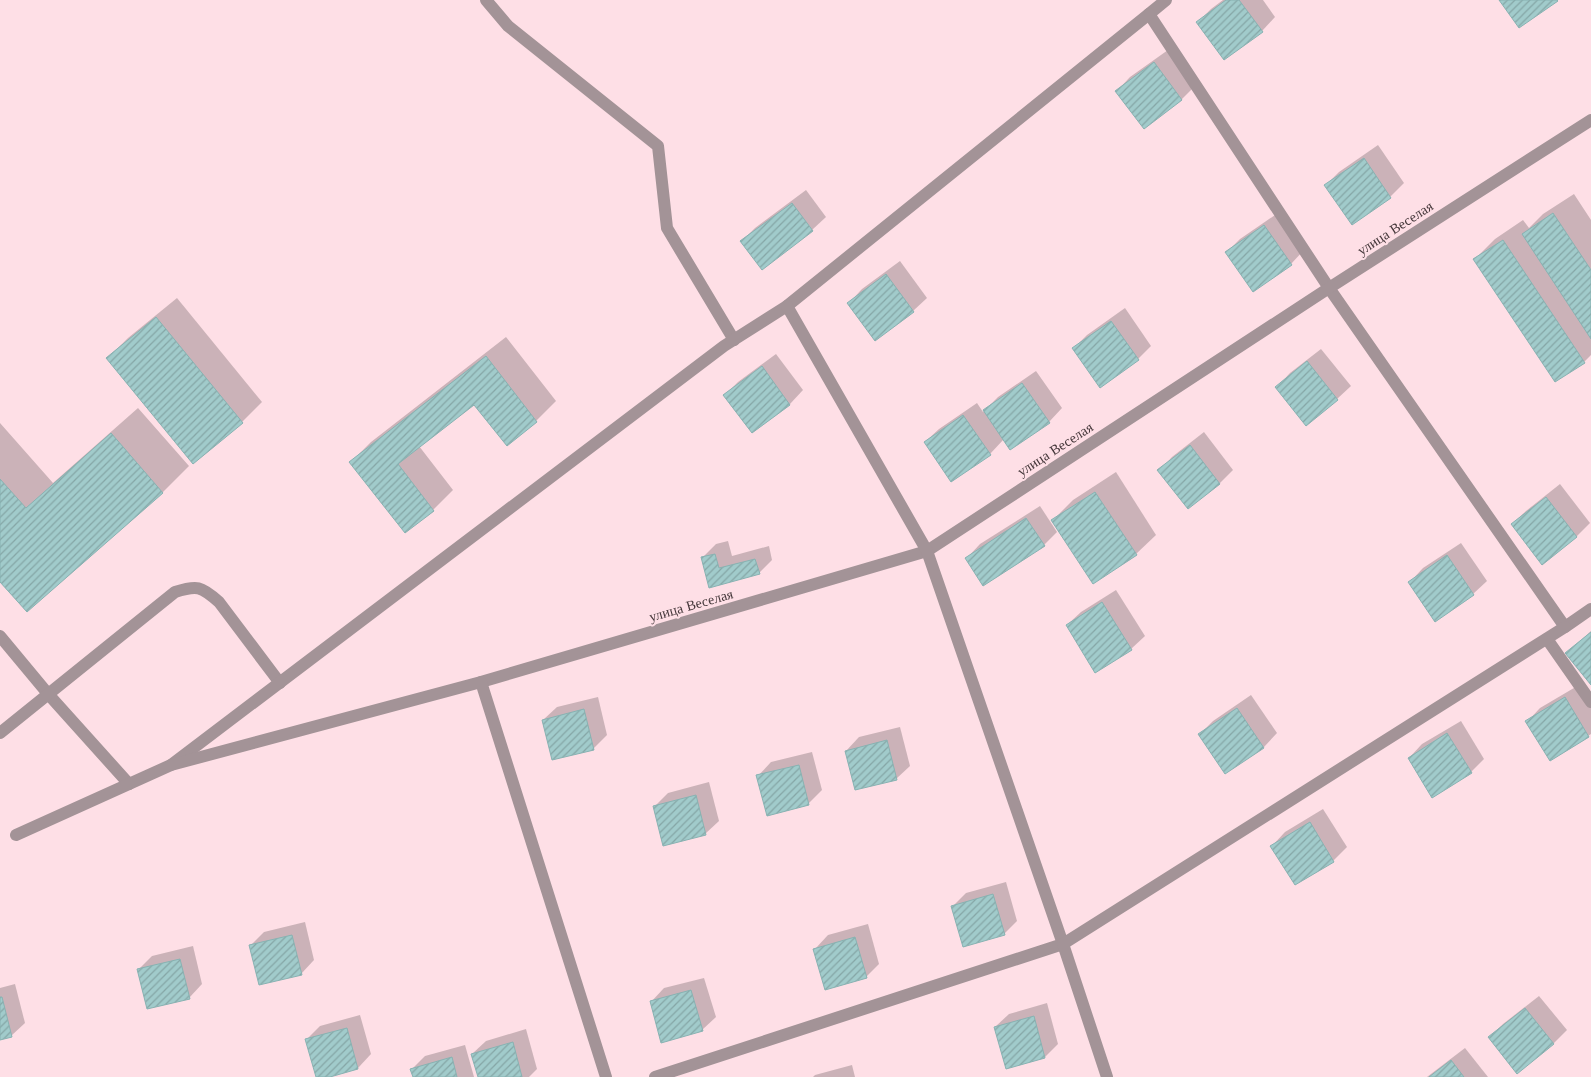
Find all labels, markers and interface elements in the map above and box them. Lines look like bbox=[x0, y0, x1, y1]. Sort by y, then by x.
street label: улица Веселая bbox=[1354, 197, 1437, 259]
street label: улица Веселая bbox=[1014, 418, 1097, 480]
street label: улица Веселая bbox=[647, 584, 736, 626]

